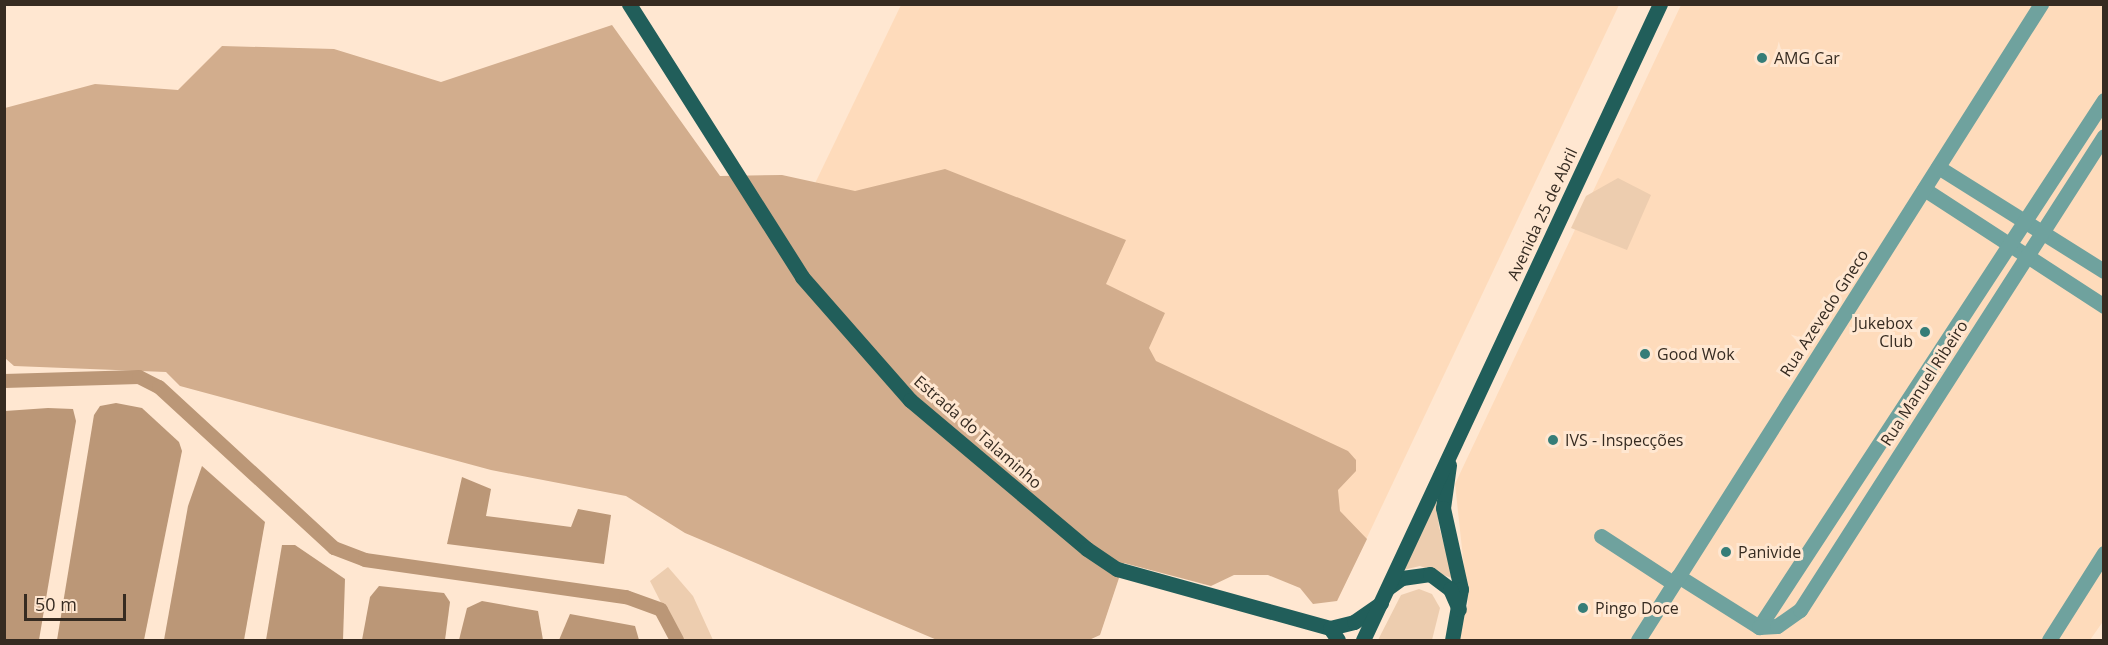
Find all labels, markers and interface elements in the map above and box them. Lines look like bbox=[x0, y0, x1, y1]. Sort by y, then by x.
place label: AMG Car bbox=[1774, 48, 1840, 68]
marker: AMG Car bbox=[1755, 51, 1769, 65]
street label: Avenida 25 de Abril bbox=[1503, 145, 1581, 283]
street label: Rua Azevedo Gneco bbox=[1776, 246, 1872, 380]
place label: Jukebox Club bbox=[1854, 313, 1913, 351]
street label: Rua Manuel Ribeiro bbox=[1876, 317, 1972, 449]
marker: Jukebox Club bbox=[1918, 325, 1932, 339]
place label: Good Wok bbox=[1657, 344, 1735, 364]
marker: Good Wok bbox=[1638, 347, 1652, 361]
street label: Estrada do Talaminho bbox=[910, 371, 1046, 493]
place label: IVS - Inspecções bbox=[1565, 430, 1683, 450]
marker: IVS - Inspecções bbox=[1546, 433, 1560, 447]
place label: Panivide bbox=[1738, 542, 1801, 562]
marker: Panivide bbox=[1719, 545, 1733, 559]
scale bar bbox=[27, 582, 129, 620]
text: 50 m bbox=[35, 592, 77, 616]
place label: Pingo Doce bbox=[1595, 598, 1679, 618]
marker: Pingo Doce bbox=[1576, 601, 1590, 615]

